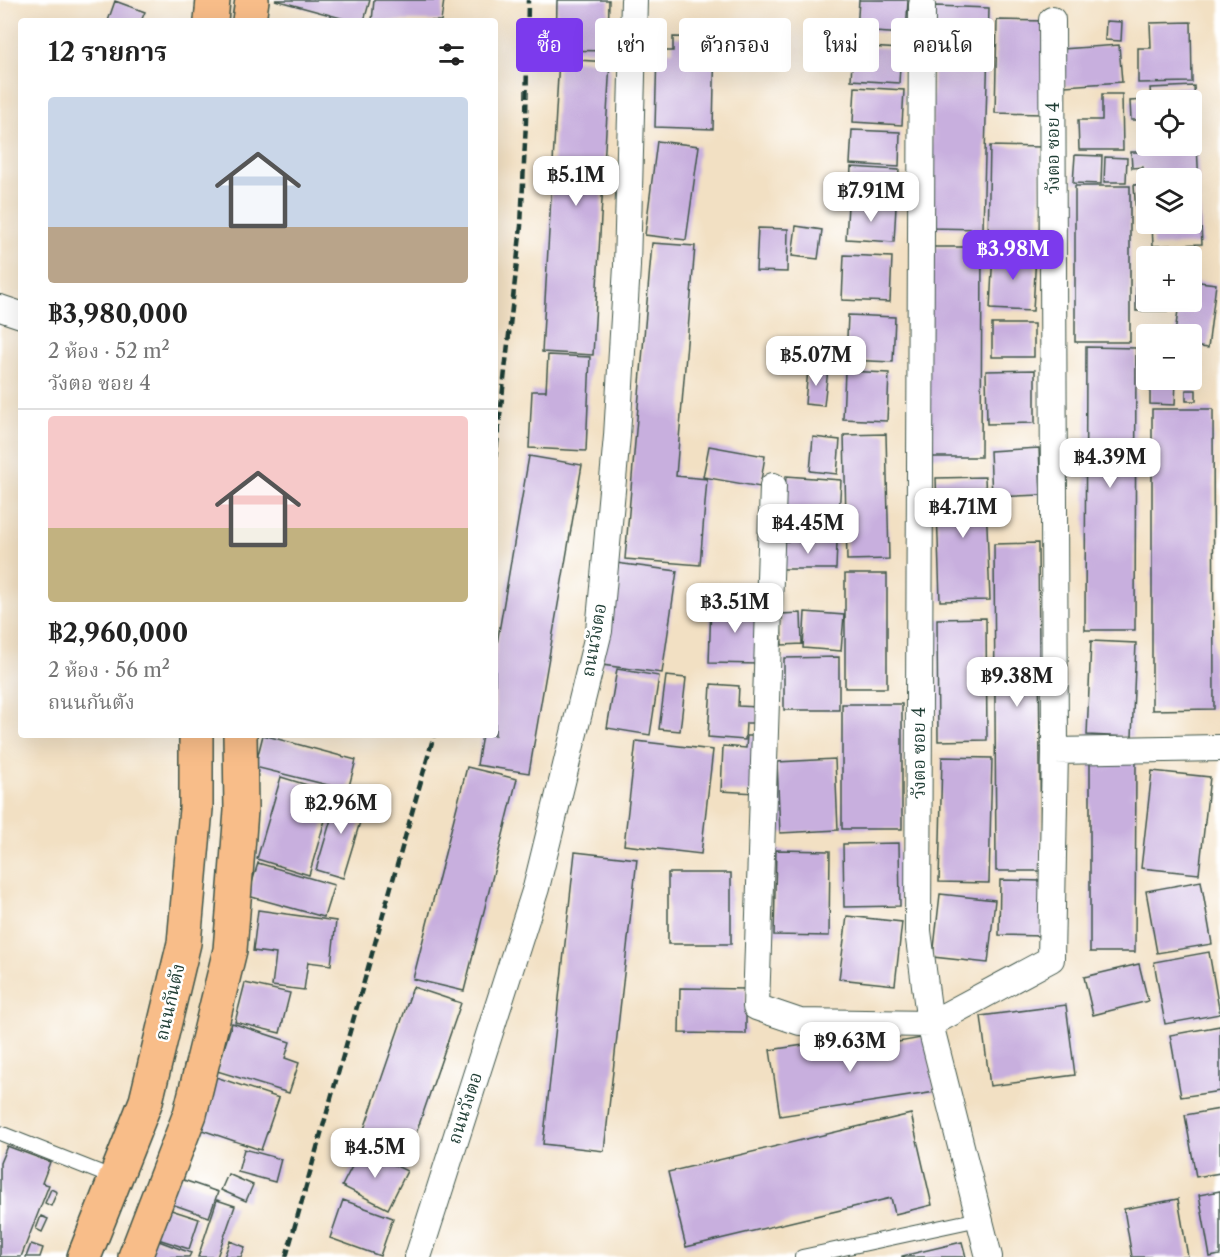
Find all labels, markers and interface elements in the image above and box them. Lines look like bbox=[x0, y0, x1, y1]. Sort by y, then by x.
chip: ซื้อ bbox=[516, 18, 583, 72]
chip: เช่า bbox=[595, 18, 667, 72]
chip: ตัวกรอง bbox=[679, 18, 791, 72]
chip: ใหม่ bbox=[803, 18, 879, 72]
chip: คอนโด bbox=[891, 18, 994, 72]
text: 12 รายการ bbox=[48, 36, 167, 68]
icon: filters bbox=[435, 38, 468, 71]
map controls bbox=[1136, 90, 1202, 390]
button: locate bbox=[1136, 90, 1202, 156]
street label: วังตอ ซอย 4 bbox=[1042, 102, 1064, 194]
icon: home bbox=[204, 136, 312, 244]
pin: ฿5.1M bbox=[534, 156, 618, 207]
text: ฿5.1M bbox=[547, 163, 605, 187]
button: layers bbox=[1136, 168, 1202, 234]
pin: ฿7.91M bbox=[822, 172, 920, 223]
text: ฿7.91M bbox=[837, 179, 905, 203]
pin: ฿3.98M bbox=[964, 230, 1062, 281]
text: ฿3.98M bbox=[976, 237, 1050, 261]
button: + bbox=[1136, 246, 1202, 312]
text: ฿3,980,000 bbox=[48, 298, 188, 330]
button: − bbox=[1136, 324, 1202, 390]
pin: ฿5.07M bbox=[767, 336, 865, 387]
text: 2 ห้อง · 52 m² bbox=[48, 339, 170, 363]
text: ฿5.07M bbox=[780, 343, 852, 367]
text: วังตอ ซอย 4 bbox=[48, 371, 151, 395]
pin: ฿4.39M bbox=[1061, 438, 1159, 489]
text: ฿4.39M bbox=[1073, 445, 1147, 469]
icon: home bbox=[204, 455, 312, 563]
pin: ฿4.71M bbox=[914, 488, 1012, 539]
text: ฿4.71M bbox=[929, 495, 998, 519]
pin: ฿4.45M bbox=[759, 504, 857, 555]
text: ฿4.45M bbox=[772, 511, 844, 535]
pin: ฿3.51M bbox=[686, 583, 784, 634]
text: ฿3.51M bbox=[700, 590, 770, 614]
street label: ถนนวังตอ bbox=[577, 601, 611, 679]
text: ฿2,960,000 bbox=[48, 617, 188, 649]
pin: ฿9.38M bbox=[968, 657, 1066, 708]
text: 2 ห้อง · 56 m² bbox=[48, 658, 170, 682]
text: ฿9.38M bbox=[981, 664, 1053, 688]
text: ถนนกันตัง bbox=[48, 690, 135, 714]
street label: วังตอ ซอย 4 bbox=[908, 707, 930, 799]
pin: ฿2.96M bbox=[292, 784, 390, 835]
text: ฿2.96M bbox=[304, 791, 378, 815]
street label: ถนนกันตัง bbox=[150, 961, 190, 1043]
pin: ฿9.63M bbox=[801, 1022, 899, 1073]
text: ฿9.63M bbox=[814, 1029, 886, 1053]
street label: ถนนวังตอ bbox=[443, 1069, 487, 1147]
pin: ฿4.5M bbox=[333, 1128, 417, 1179]
text: ฿4.5M bbox=[345, 1135, 405, 1159]

